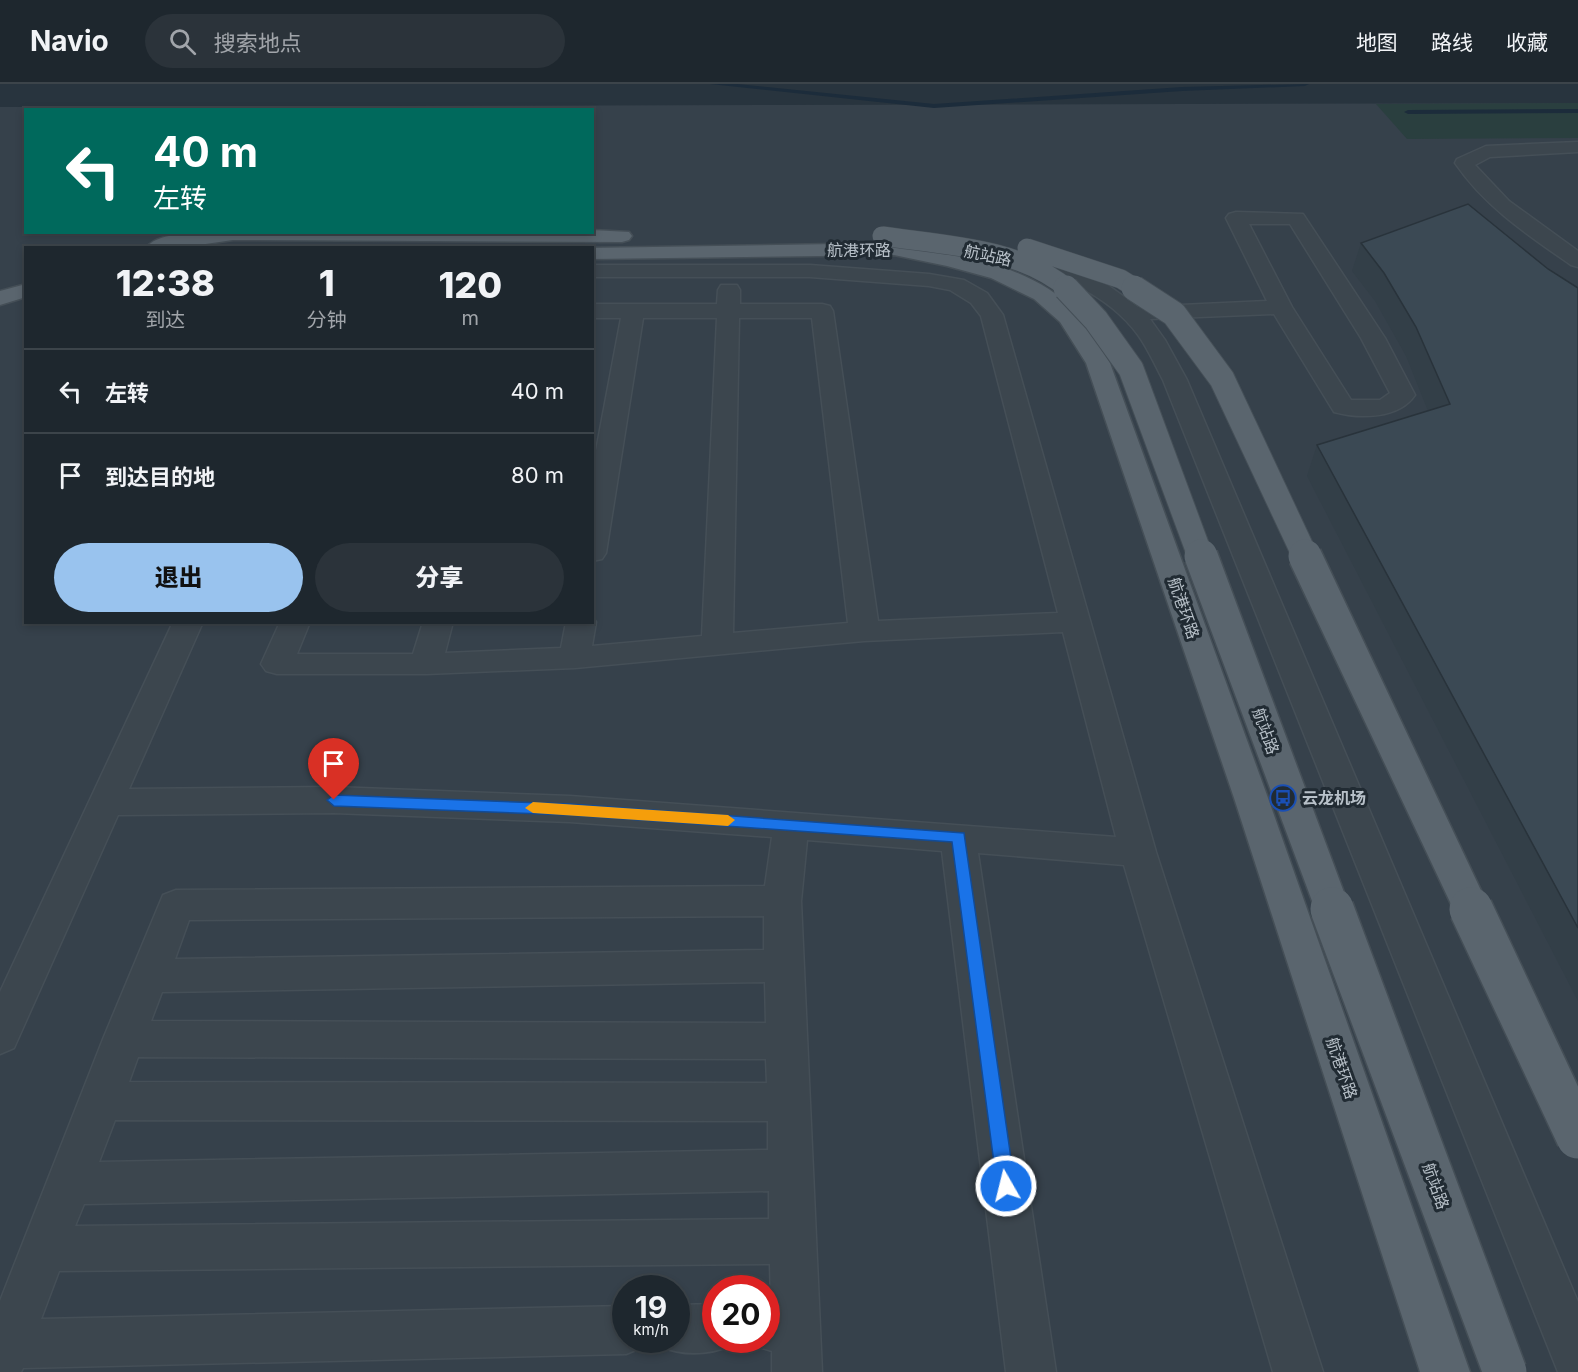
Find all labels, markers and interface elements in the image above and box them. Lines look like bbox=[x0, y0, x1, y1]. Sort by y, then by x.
search box bbox=[145, 14, 565, 68]
text: Navio bbox=[30, 24, 109, 58]
icon: search bbox=[166, 25, 199, 58]
text: 搜索地点 bbox=[214, 30, 302, 56]
text: 地图 bbox=[1356, 30, 1398, 55]
text: 路线 bbox=[1431, 30, 1473, 55]
text: 收藏 bbox=[1506, 30, 1548, 55]
text: 40 m bbox=[153, 126, 258, 177]
icon: left bbox=[54, 132, 132, 210]
text: 左转 bbox=[153, 182, 207, 215]
street label: 航港环路 bbox=[827, 240, 891, 260]
street label: 航站路 bbox=[962, 240, 1014, 270]
text: 12:38 bbox=[116, 261, 215, 305]
text: 1 bbox=[319, 261, 335, 305]
text: 120 bbox=[438, 263, 502, 307]
text: m bbox=[462, 306, 479, 330]
text: 到达 bbox=[145, 308, 185, 332]
text: 分钟 bbox=[307, 308, 347, 332]
icon: left bbox=[54, 375, 87, 408]
text: 40 m bbox=[510, 378, 564, 404]
text: 左转 bbox=[105, 380, 149, 406]
icon: arrive bbox=[54, 459, 87, 492]
text: 80 m bbox=[511, 462, 564, 488]
text: 到达目的地 bbox=[105, 464, 215, 490]
button: 退出 bbox=[54, 543, 303, 612]
button: 分享 bbox=[315, 543, 564, 612]
street label: 航港环路 bbox=[1164, 574, 1204, 642]
street label: 航站路 bbox=[1248, 705, 1284, 757]
pin bbox=[308, 738, 359, 800]
icon: arrive bbox=[317, 747, 350, 780]
bus stop icon: 云龙机场 bbox=[1268, 783, 1298, 813]
place label: 云龙机场 bbox=[1302, 788, 1366, 808]
street label: 航港环路 bbox=[1322, 1034, 1362, 1102]
position arrow bbox=[974, 1154, 1038, 1218]
street label: 航站路 bbox=[1418, 1160, 1454, 1212]
speed limit sign: 20 bbox=[702, 1275, 780, 1353]
text: 19 bbox=[635, 1289, 667, 1325]
text: km/h bbox=[633, 1320, 669, 1339]

